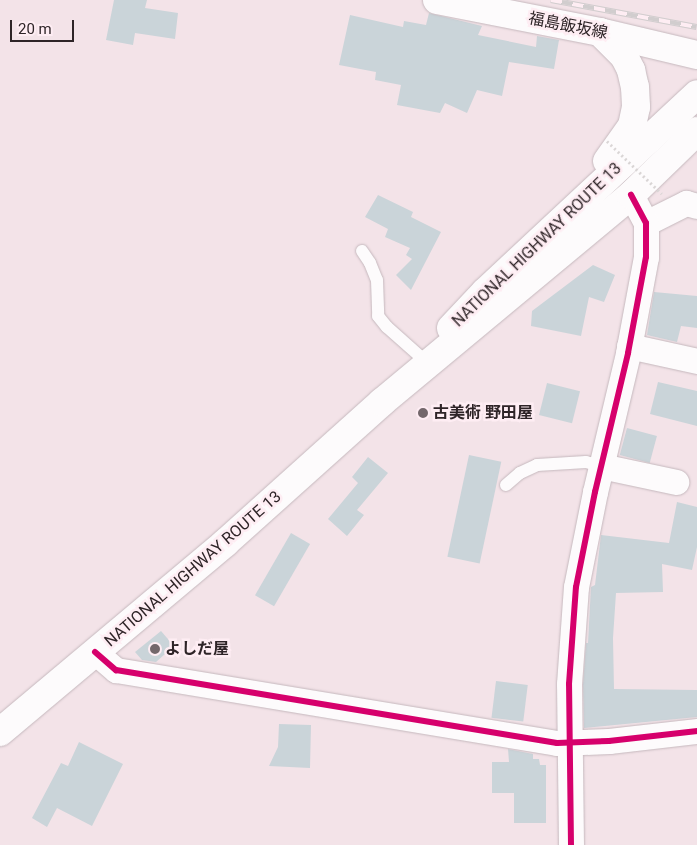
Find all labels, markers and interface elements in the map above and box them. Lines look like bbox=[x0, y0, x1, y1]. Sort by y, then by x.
street label: 福島飯坂線 bbox=[527, 9, 609, 43]
scale bar bbox=[12, 10, 76, 42]
text: 20 m bbox=[18, 20, 52, 38]
street label: NATIONAL HIGHWAY ROUTE 13 bbox=[448, 159, 626, 331]
place label: 古美術 野田屋 bbox=[433, 403, 533, 423]
marker: 古美術 野田屋 bbox=[417, 407, 429, 419]
street label: NATIONAL HIGHWAY ROUTE 13 bbox=[101, 487, 285, 651]
place label: よしだ屋 bbox=[165, 639, 229, 659]
marker: よしだ屋 bbox=[149, 643, 161, 655]

